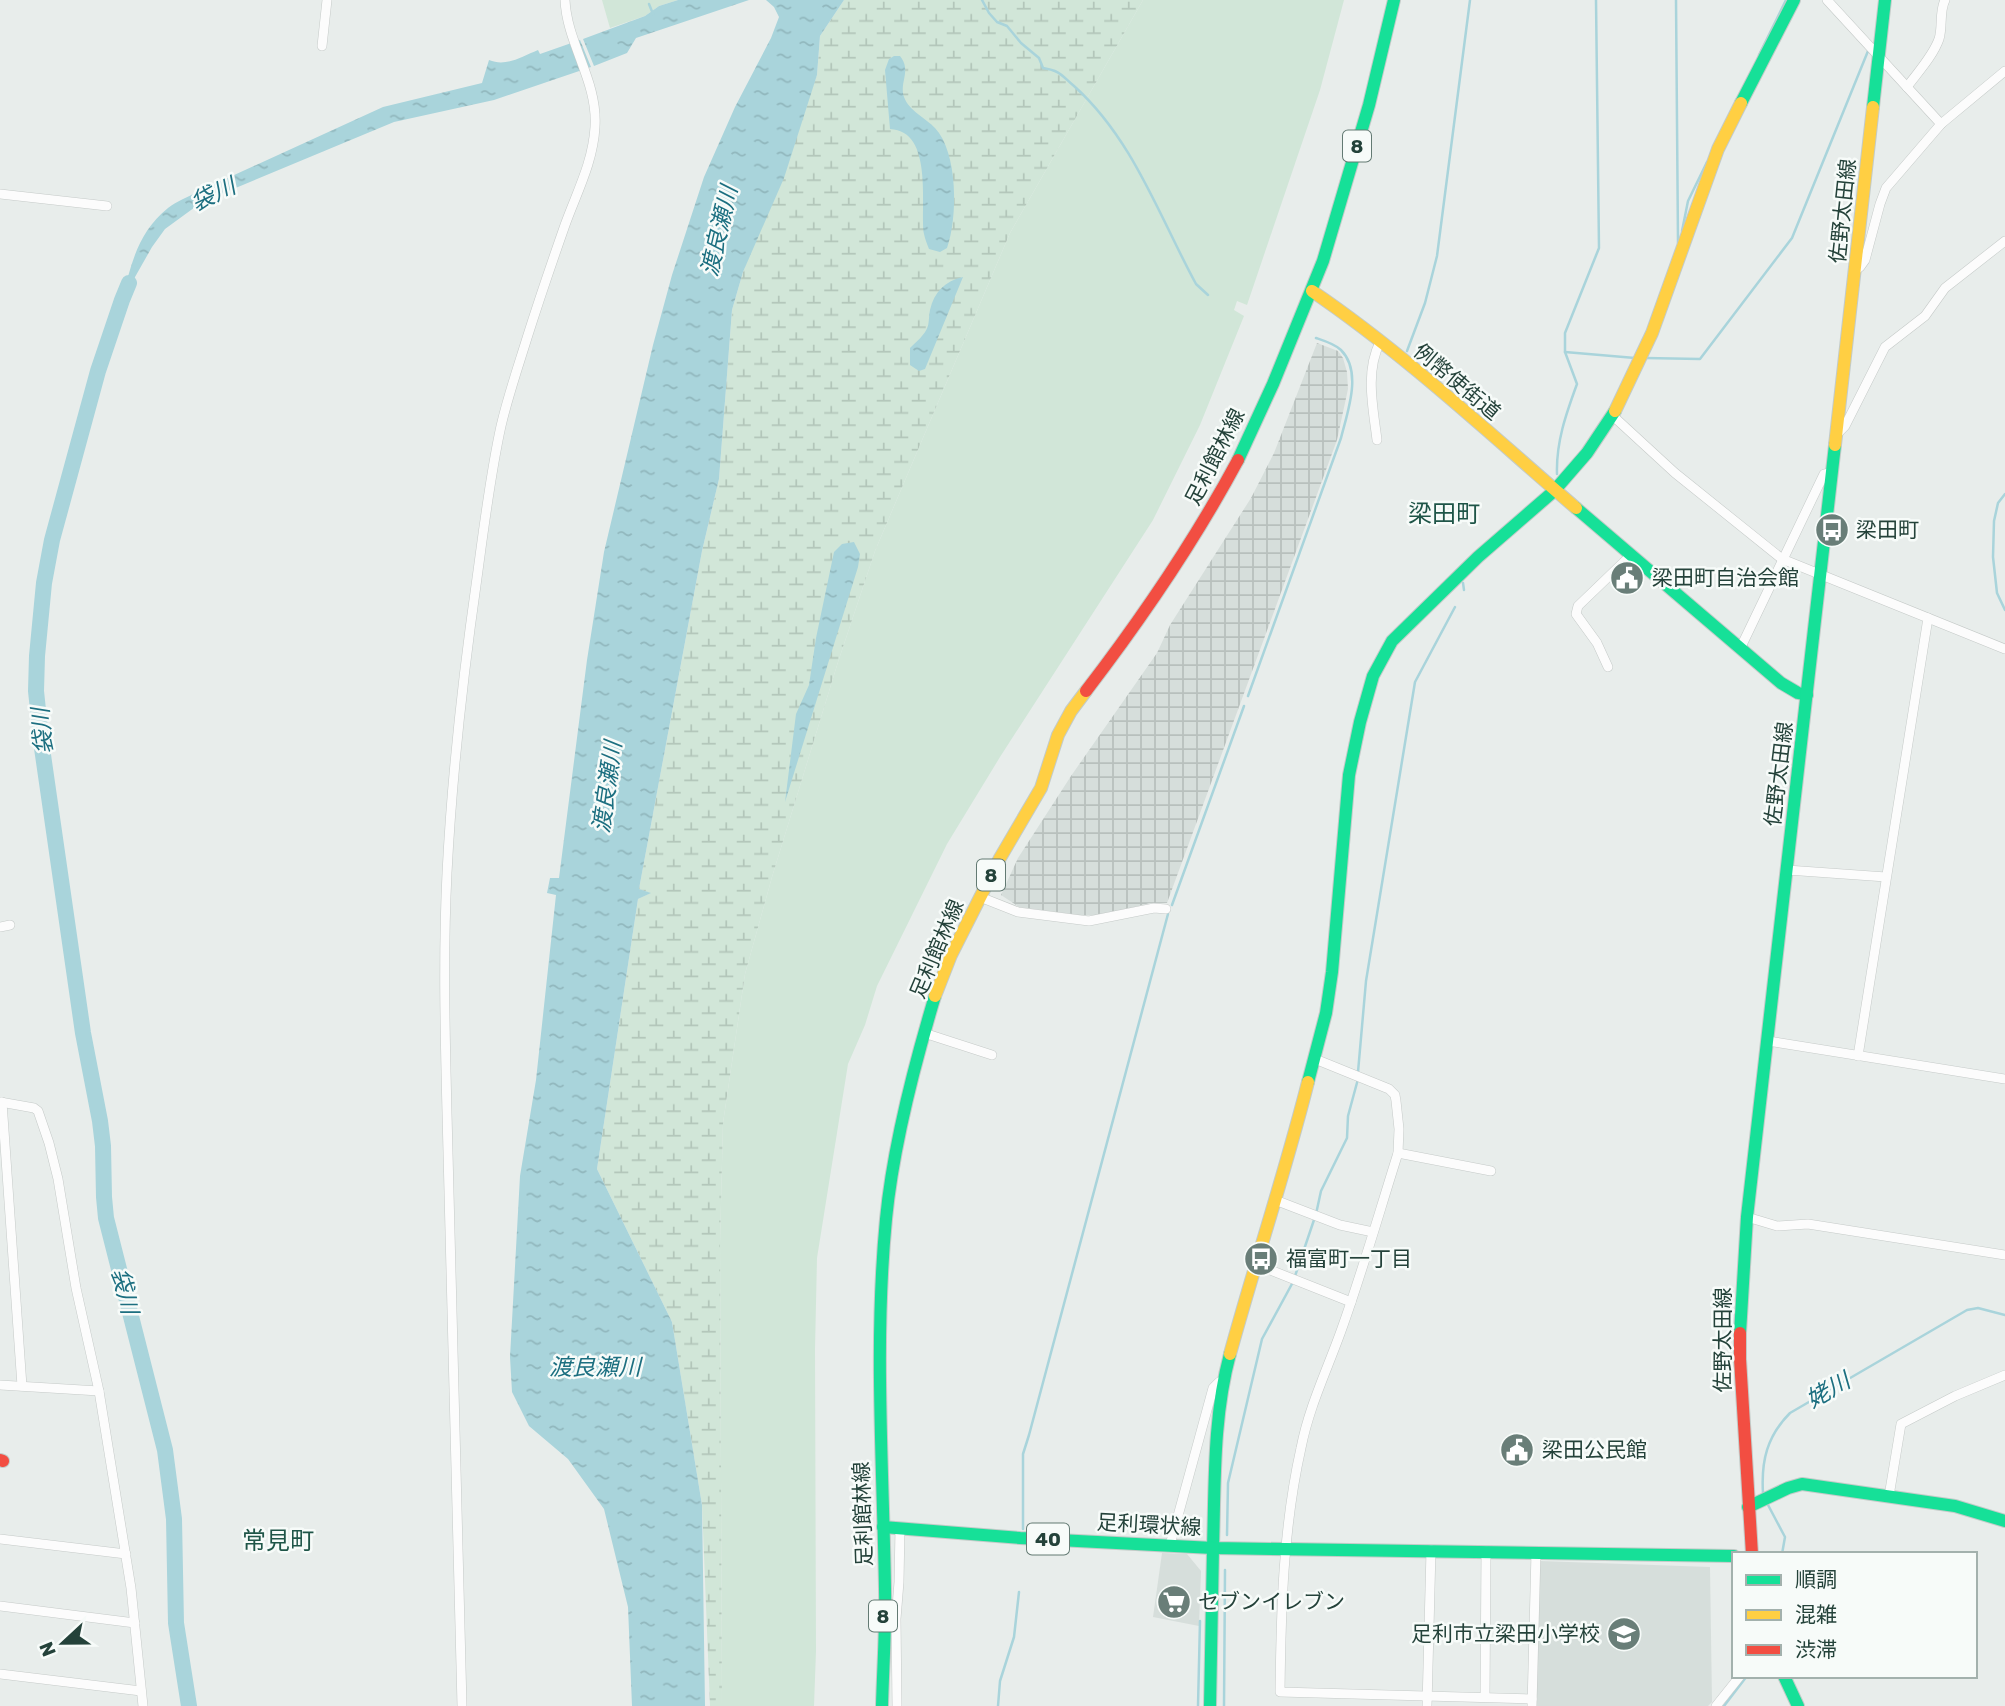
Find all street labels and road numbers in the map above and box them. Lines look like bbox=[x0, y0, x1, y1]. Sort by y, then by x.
road number: 8 bbox=[1343, 130, 1371, 162]
street label: 佐野太田線 bbox=[1825, 157, 1860, 264]
street label: 例幣使街道 bbox=[1409, 338, 1506, 425]
street label: 足利館林線 bbox=[1180, 404, 1250, 509]
street label: 佐野太田線 bbox=[1760, 720, 1797, 828]
road number: 8 bbox=[977, 860, 1005, 890]
street label: 足利館林線 bbox=[905, 896, 969, 1002]
street label: 佐野太田線 bbox=[1710, 1288, 1735, 1393]
street label: 足利館林線 bbox=[848, 1461, 877, 1567]
street label: 足利環状線 bbox=[1096, 1509, 1202, 1540]
road number: 40 bbox=[1027, 1524, 1069, 1554]
road number: 8 bbox=[869, 1600, 897, 1632]

